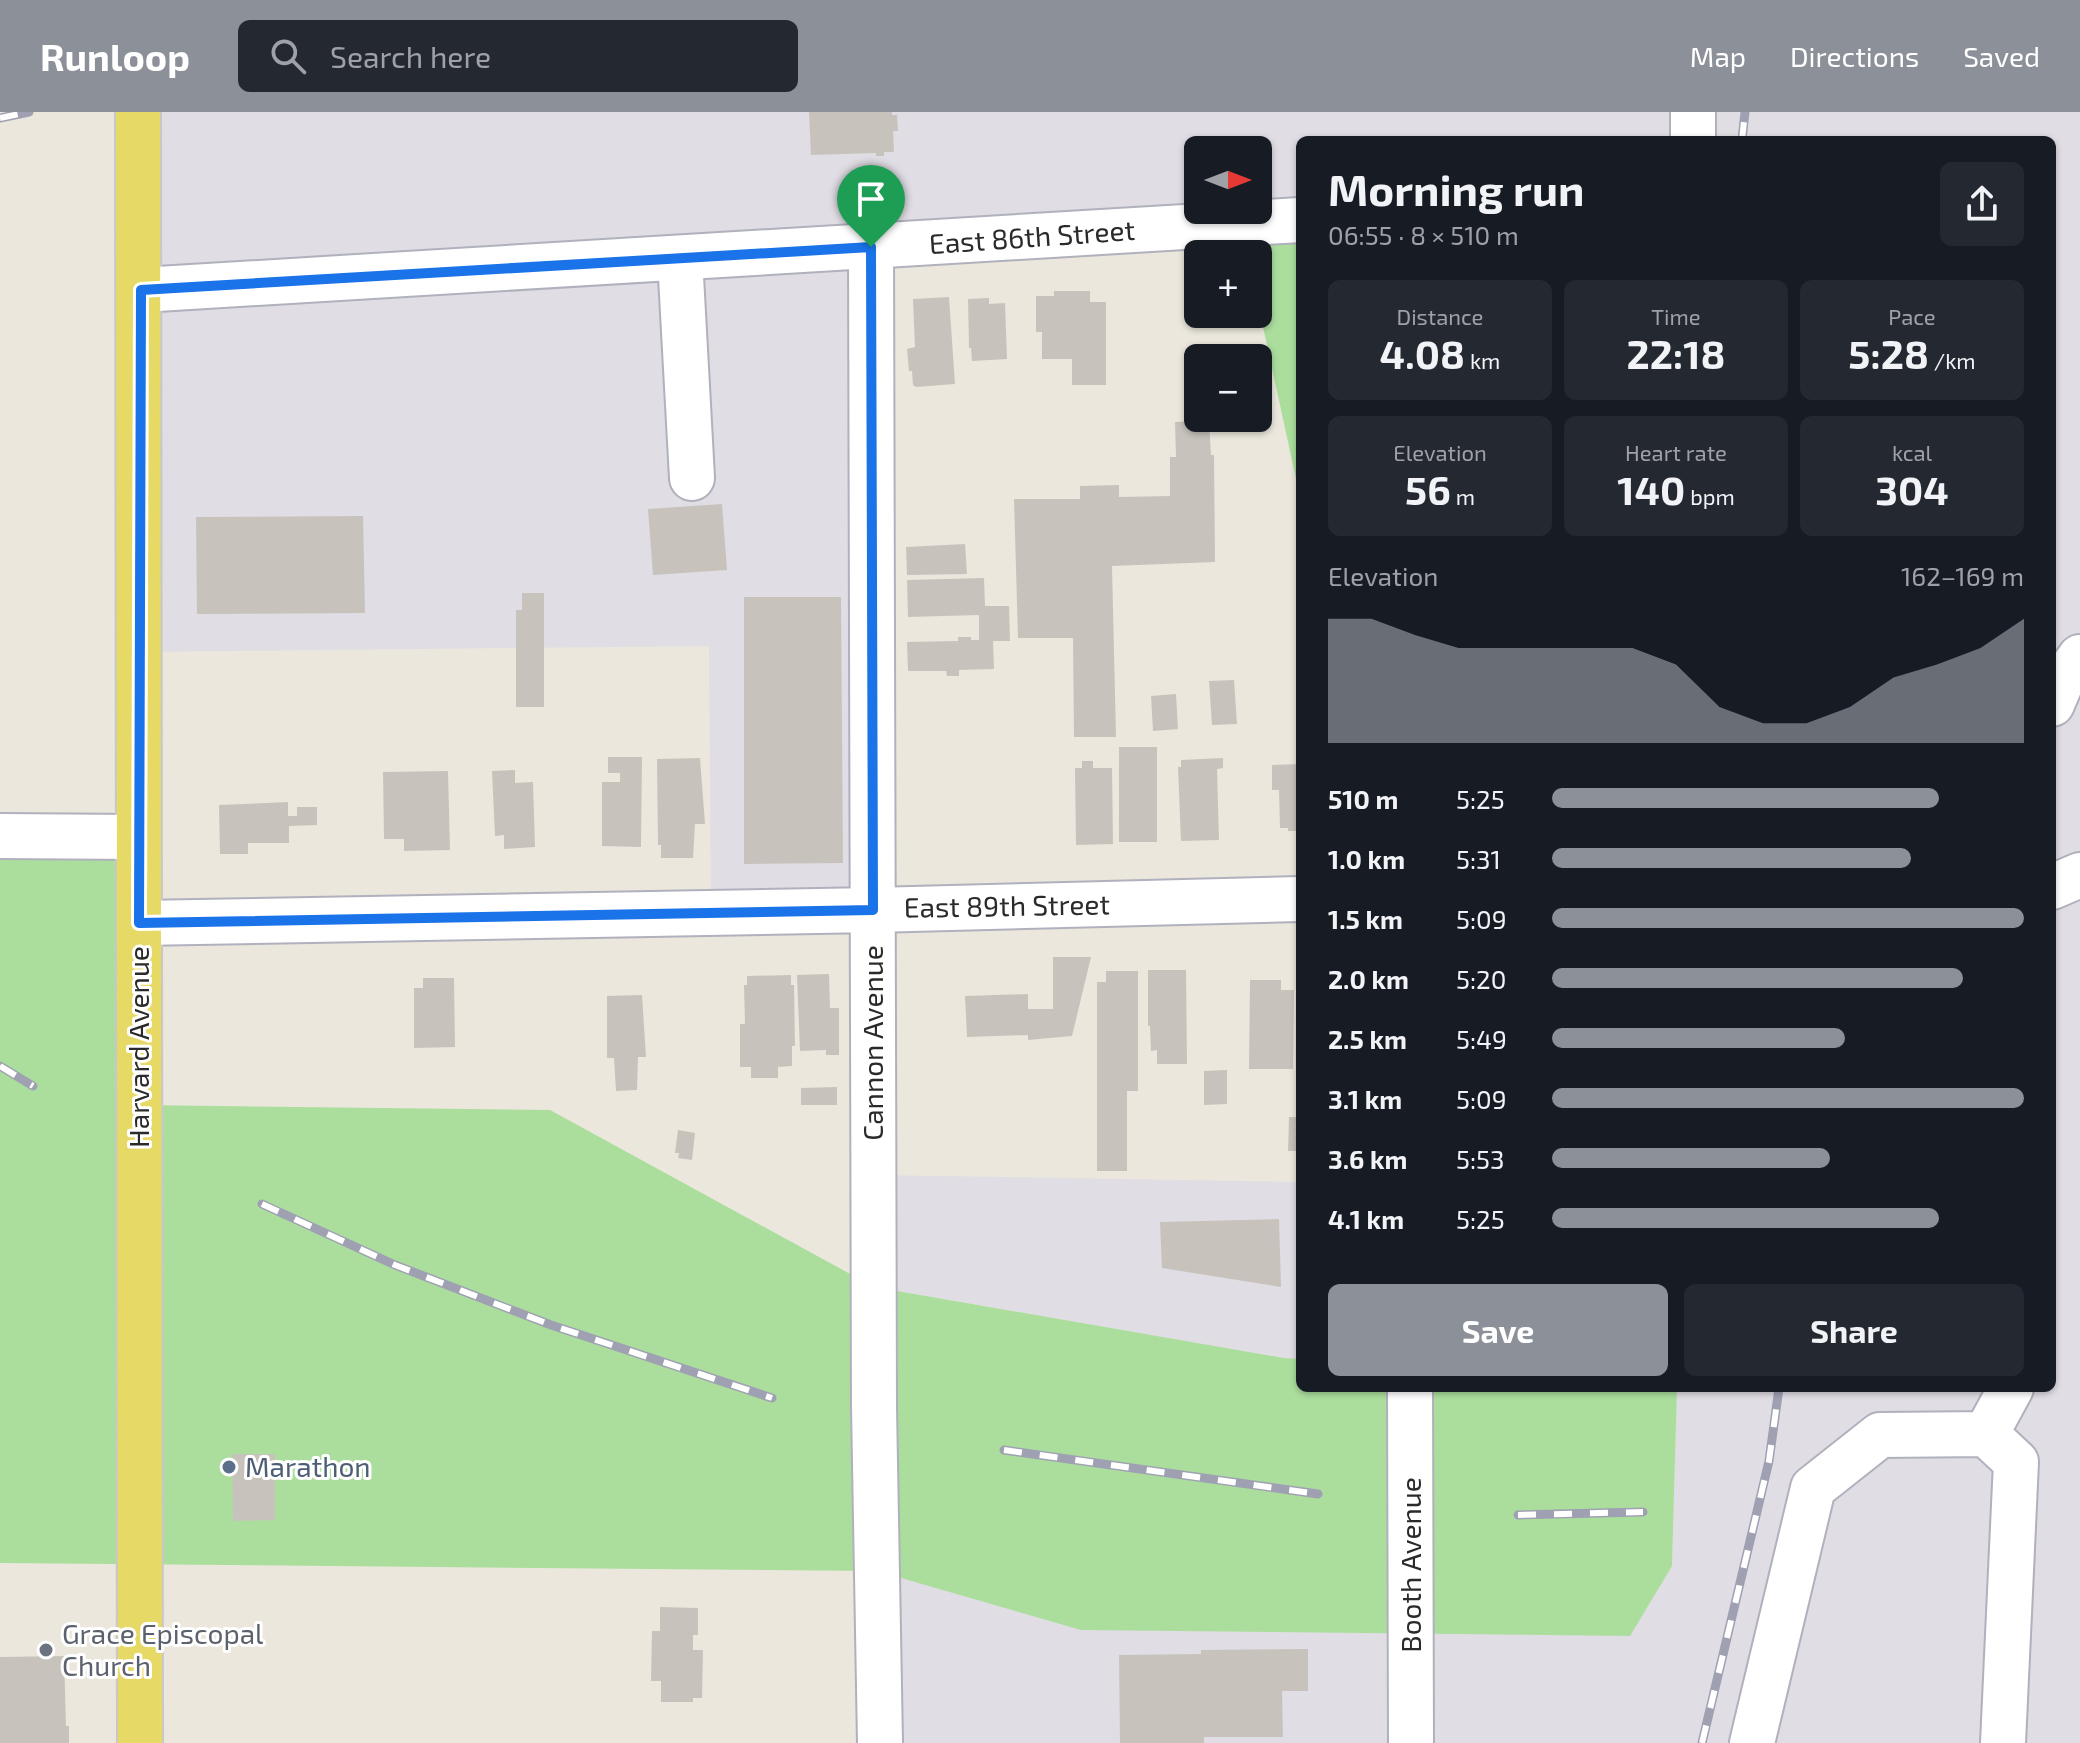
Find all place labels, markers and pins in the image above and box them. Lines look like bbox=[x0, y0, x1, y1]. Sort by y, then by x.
pin bbox=[837, 165, 905, 247]
place label: Marathon bbox=[245, 1449, 371, 1483]
marker: Marathon bbox=[220, 1458, 238, 1476]
place label: Grace Episcopal Church bbox=[62, 1616, 264, 1682]
marker: Grace Episcopal Church bbox=[37, 1641, 55, 1659]

